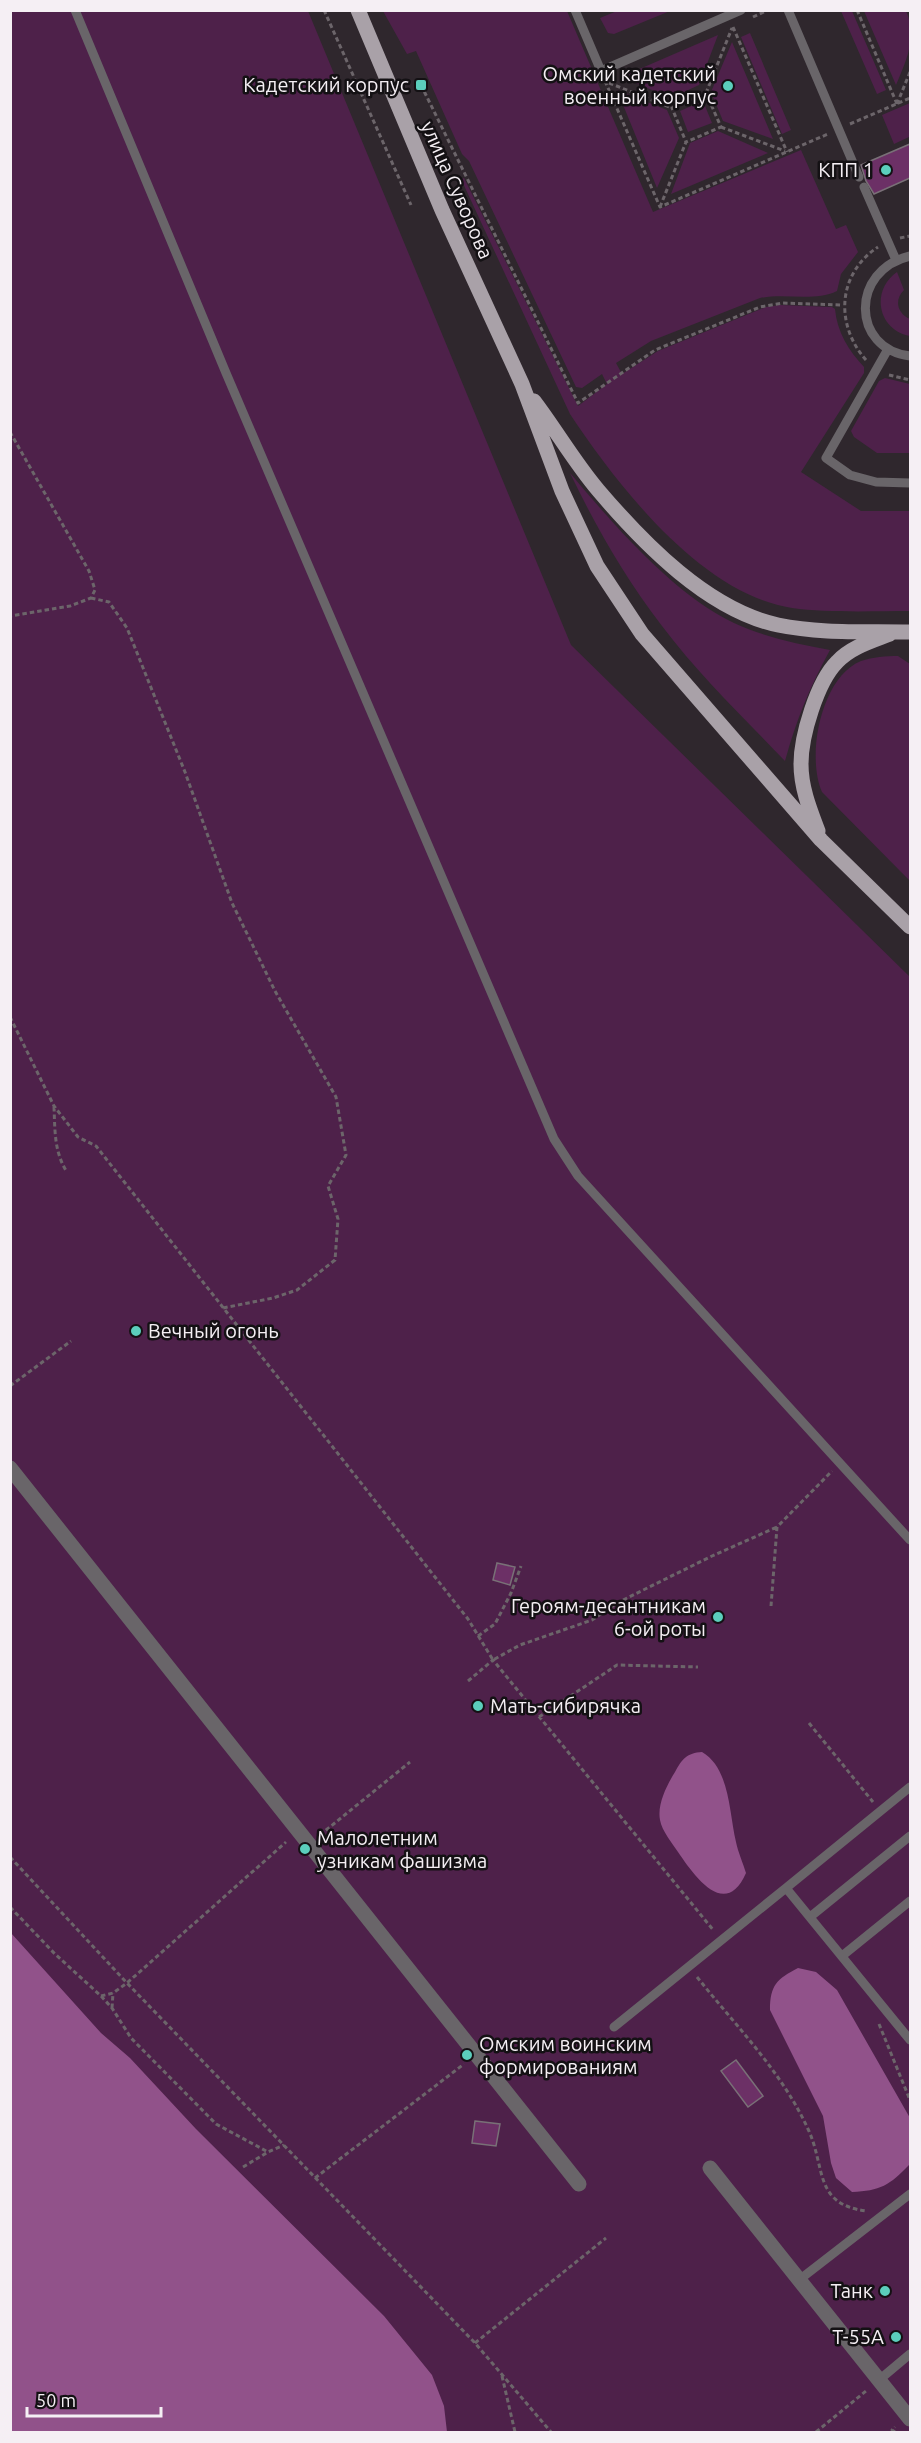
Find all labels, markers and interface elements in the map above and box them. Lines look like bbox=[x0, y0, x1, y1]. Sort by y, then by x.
place label: Омский кадетский военный корпус bbox=[543, 62, 716, 108]
place label: Кадетский корпус bbox=[243, 73, 409, 96]
marker: Кадетский корпус bbox=[414, 78, 428, 92]
marker: Омский кадетский военный корпус bbox=[721, 79, 735, 93]
street label: улица Суворова bbox=[417, 117, 498, 262]
place label: КПП 1 bbox=[818, 158, 874, 181]
marker: КПП 1 bbox=[879, 163, 893, 177]
place label: Вечный огонь bbox=[148, 1319, 279, 1342]
marker: Вечный огонь bbox=[129, 1324, 143, 1338]
place label: Героям-десантникам 6-ой роты bbox=[511, 1594, 706, 1640]
marker: Героям-десантникам 6-ой роты bbox=[711, 1610, 725, 1624]
place label: Мать-сибирячка bbox=[490, 1694, 641, 1717]
marker: Мать-сибирячка bbox=[471, 1699, 485, 1713]
place label: Малолетним узникам фашизма bbox=[317, 1826, 487, 1872]
marker: Малолетним узникам фашизма bbox=[298, 1842, 312, 1856]
place label: Омским воинским формированиям bbox=[479, 2032, 652, 2078]
marker: Омским воинским формированиям bbox=[460, 2048, 474, 2062]
place label: Танк bbox=[830, 2279, 873, 2302]
marker: Танк bbox=[878, 2284, 892, 2298]
place label: Т-55А bbox=[832, 2325, 884, 2348]
marker: Т-55А bbox=[889, 2330, 903, 2344]
scale bar bbox=[27, 2380, 160, 2418]
text: 50 m bbox=[36, 2390, 76, 2410]

